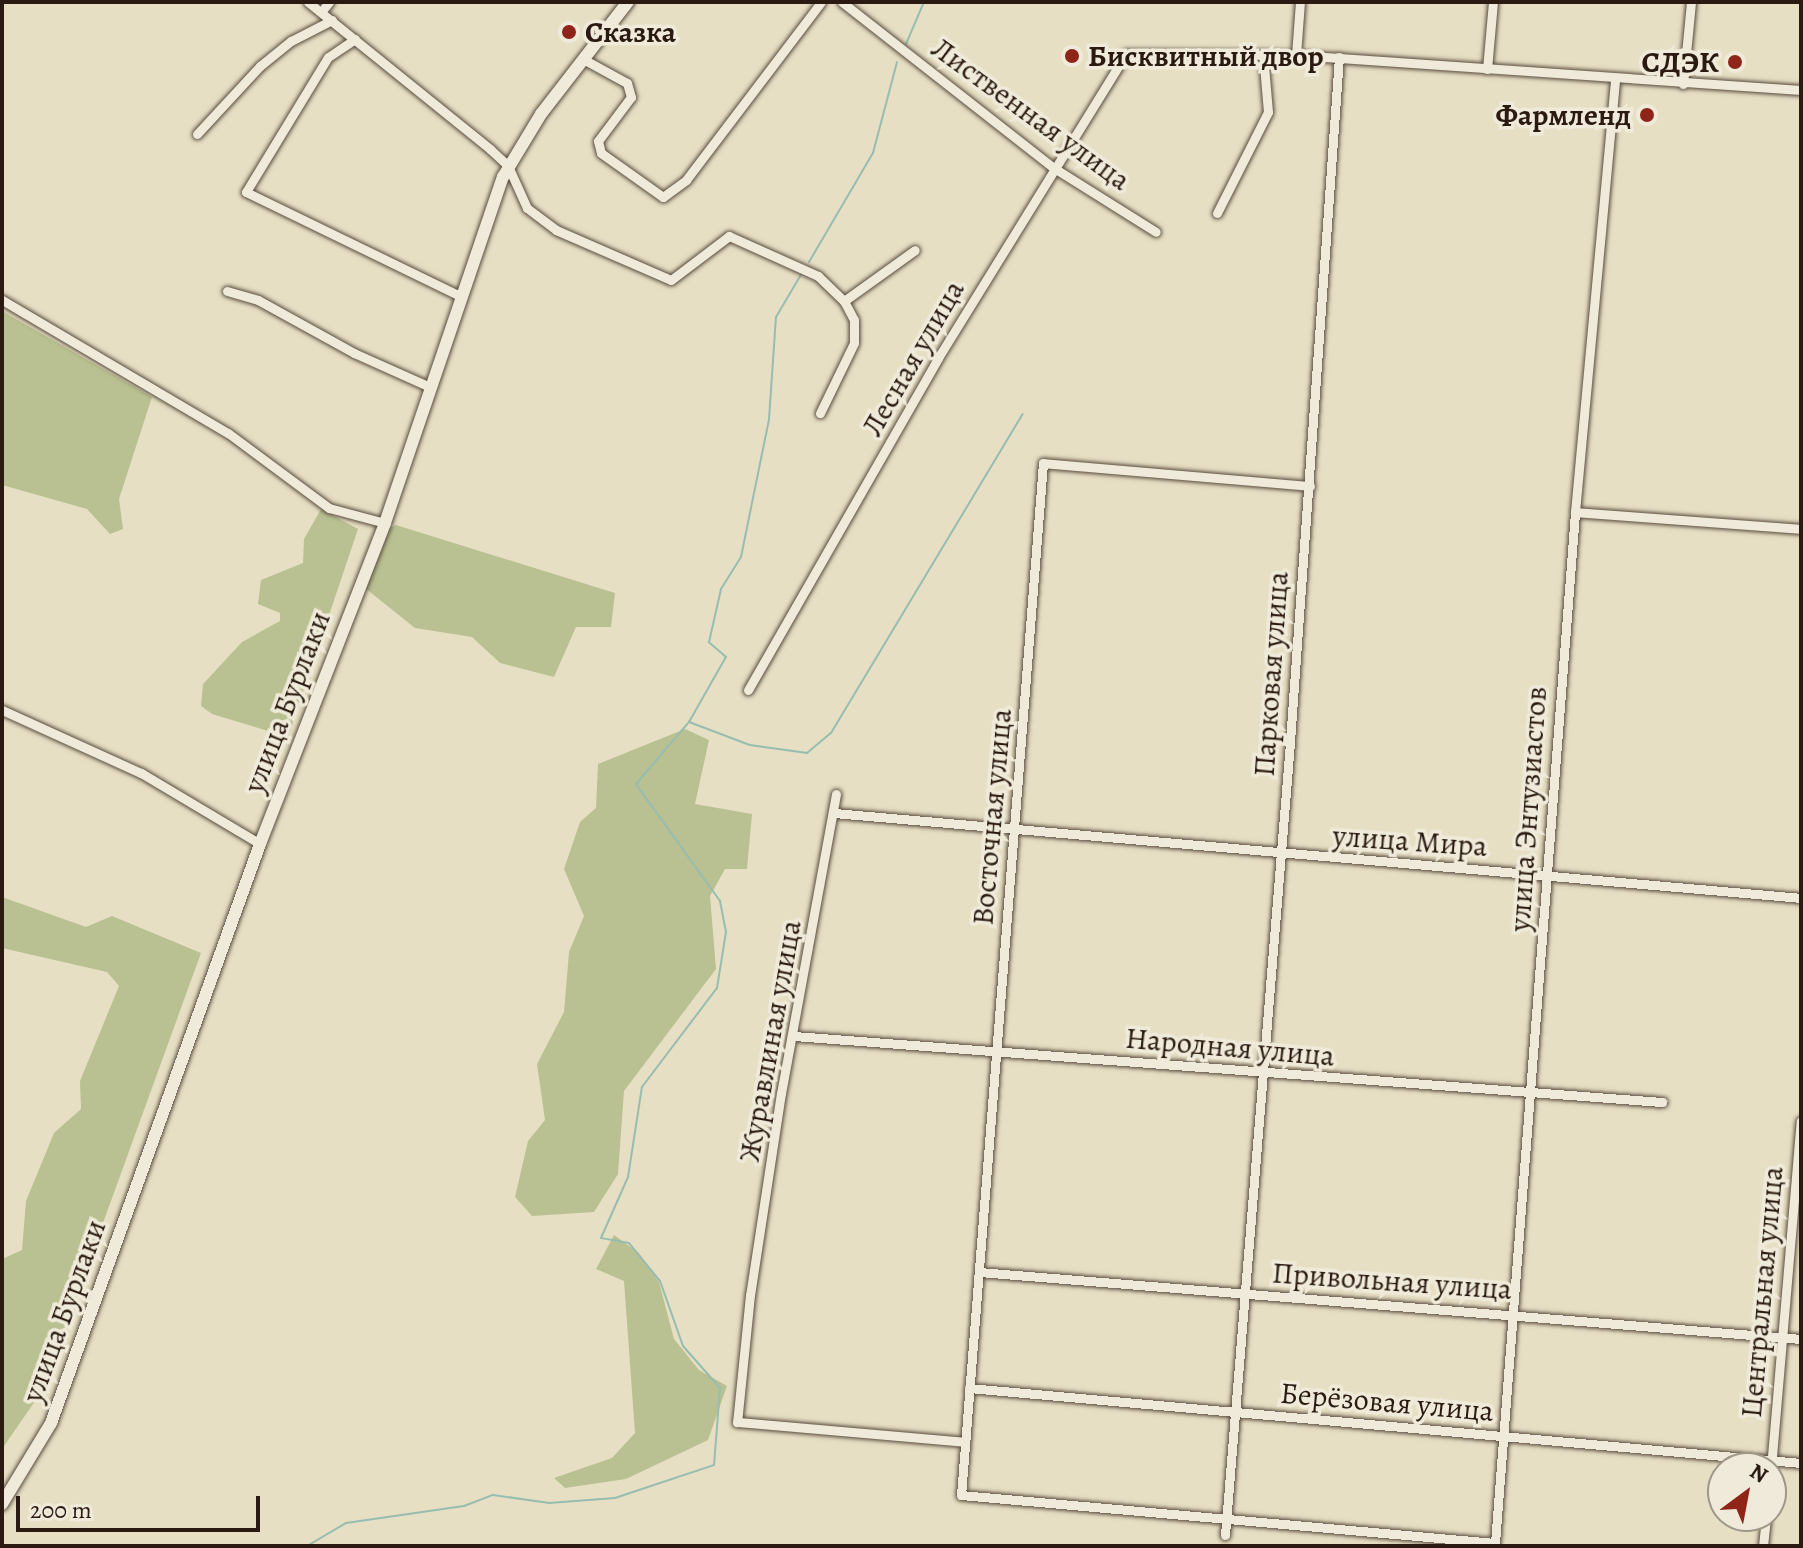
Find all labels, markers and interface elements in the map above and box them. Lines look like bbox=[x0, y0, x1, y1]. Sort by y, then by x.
place label: Сказка bbox=[585, 14, 676, 50]
marker: Сказка bbox=[560, 23, 578, 41]
street label: Лиственная улица bbox=[925, 30, 1137, 198]
place label: Бисквитный двор bbox=[1088, 38, 1323, 74]
place label: СДЭК bbox=[1642, 44, 1719, 80]
marker: Бисквитный двор bbox=[1063, 47, 1081, 65]
marker: СДЭК bbox=[1726, 53, 1744, 71]
place label: Фармленд bbox=[1496, 97, 1631, 133]
marker: Фармленд bbox=[1638, 106, 1656, 124]
street label: Лесная улица bbox=[854, 274, 972, 442]
street label: Парковая улица bbox=[1246, 570, 1296, 778]
street label: улица Бурлаки bbox=[236, 606, 338, 798]
street label: улица Энтузиастов bbox=[1501, 685, 1555, 933]
street label: Восточная улица bbox=[965, 707, 1019, 927]
street label: улица Мира bbox=[1332, 818, 1488, 864]
street label: Журавлиная улица bbox=[731, 917, 809, 1165]
street label: Народная улица bbox=[1124, 1020, 1336, 1074]
street label: Центральная улица bbox=[1733, 1165, 1791, 1419]
street label: улица Бурлаки bbox=[14, 1215, 114, 1407]
street label: Привольная улица bbox=[1271, 1255, 1513, 1307]
street label: Берёзовая улица bbox=[1279, 1375, 1495, 1429]
north arrow bbox=[1707, 1452, 1787, 1532]
text: N bbox=[1744, 1456, 1773, 1490]
scale bar bbox=[20, 1480, 264, 1530]
text: 200 m bbox=[30, 1494, 92, 1526]

